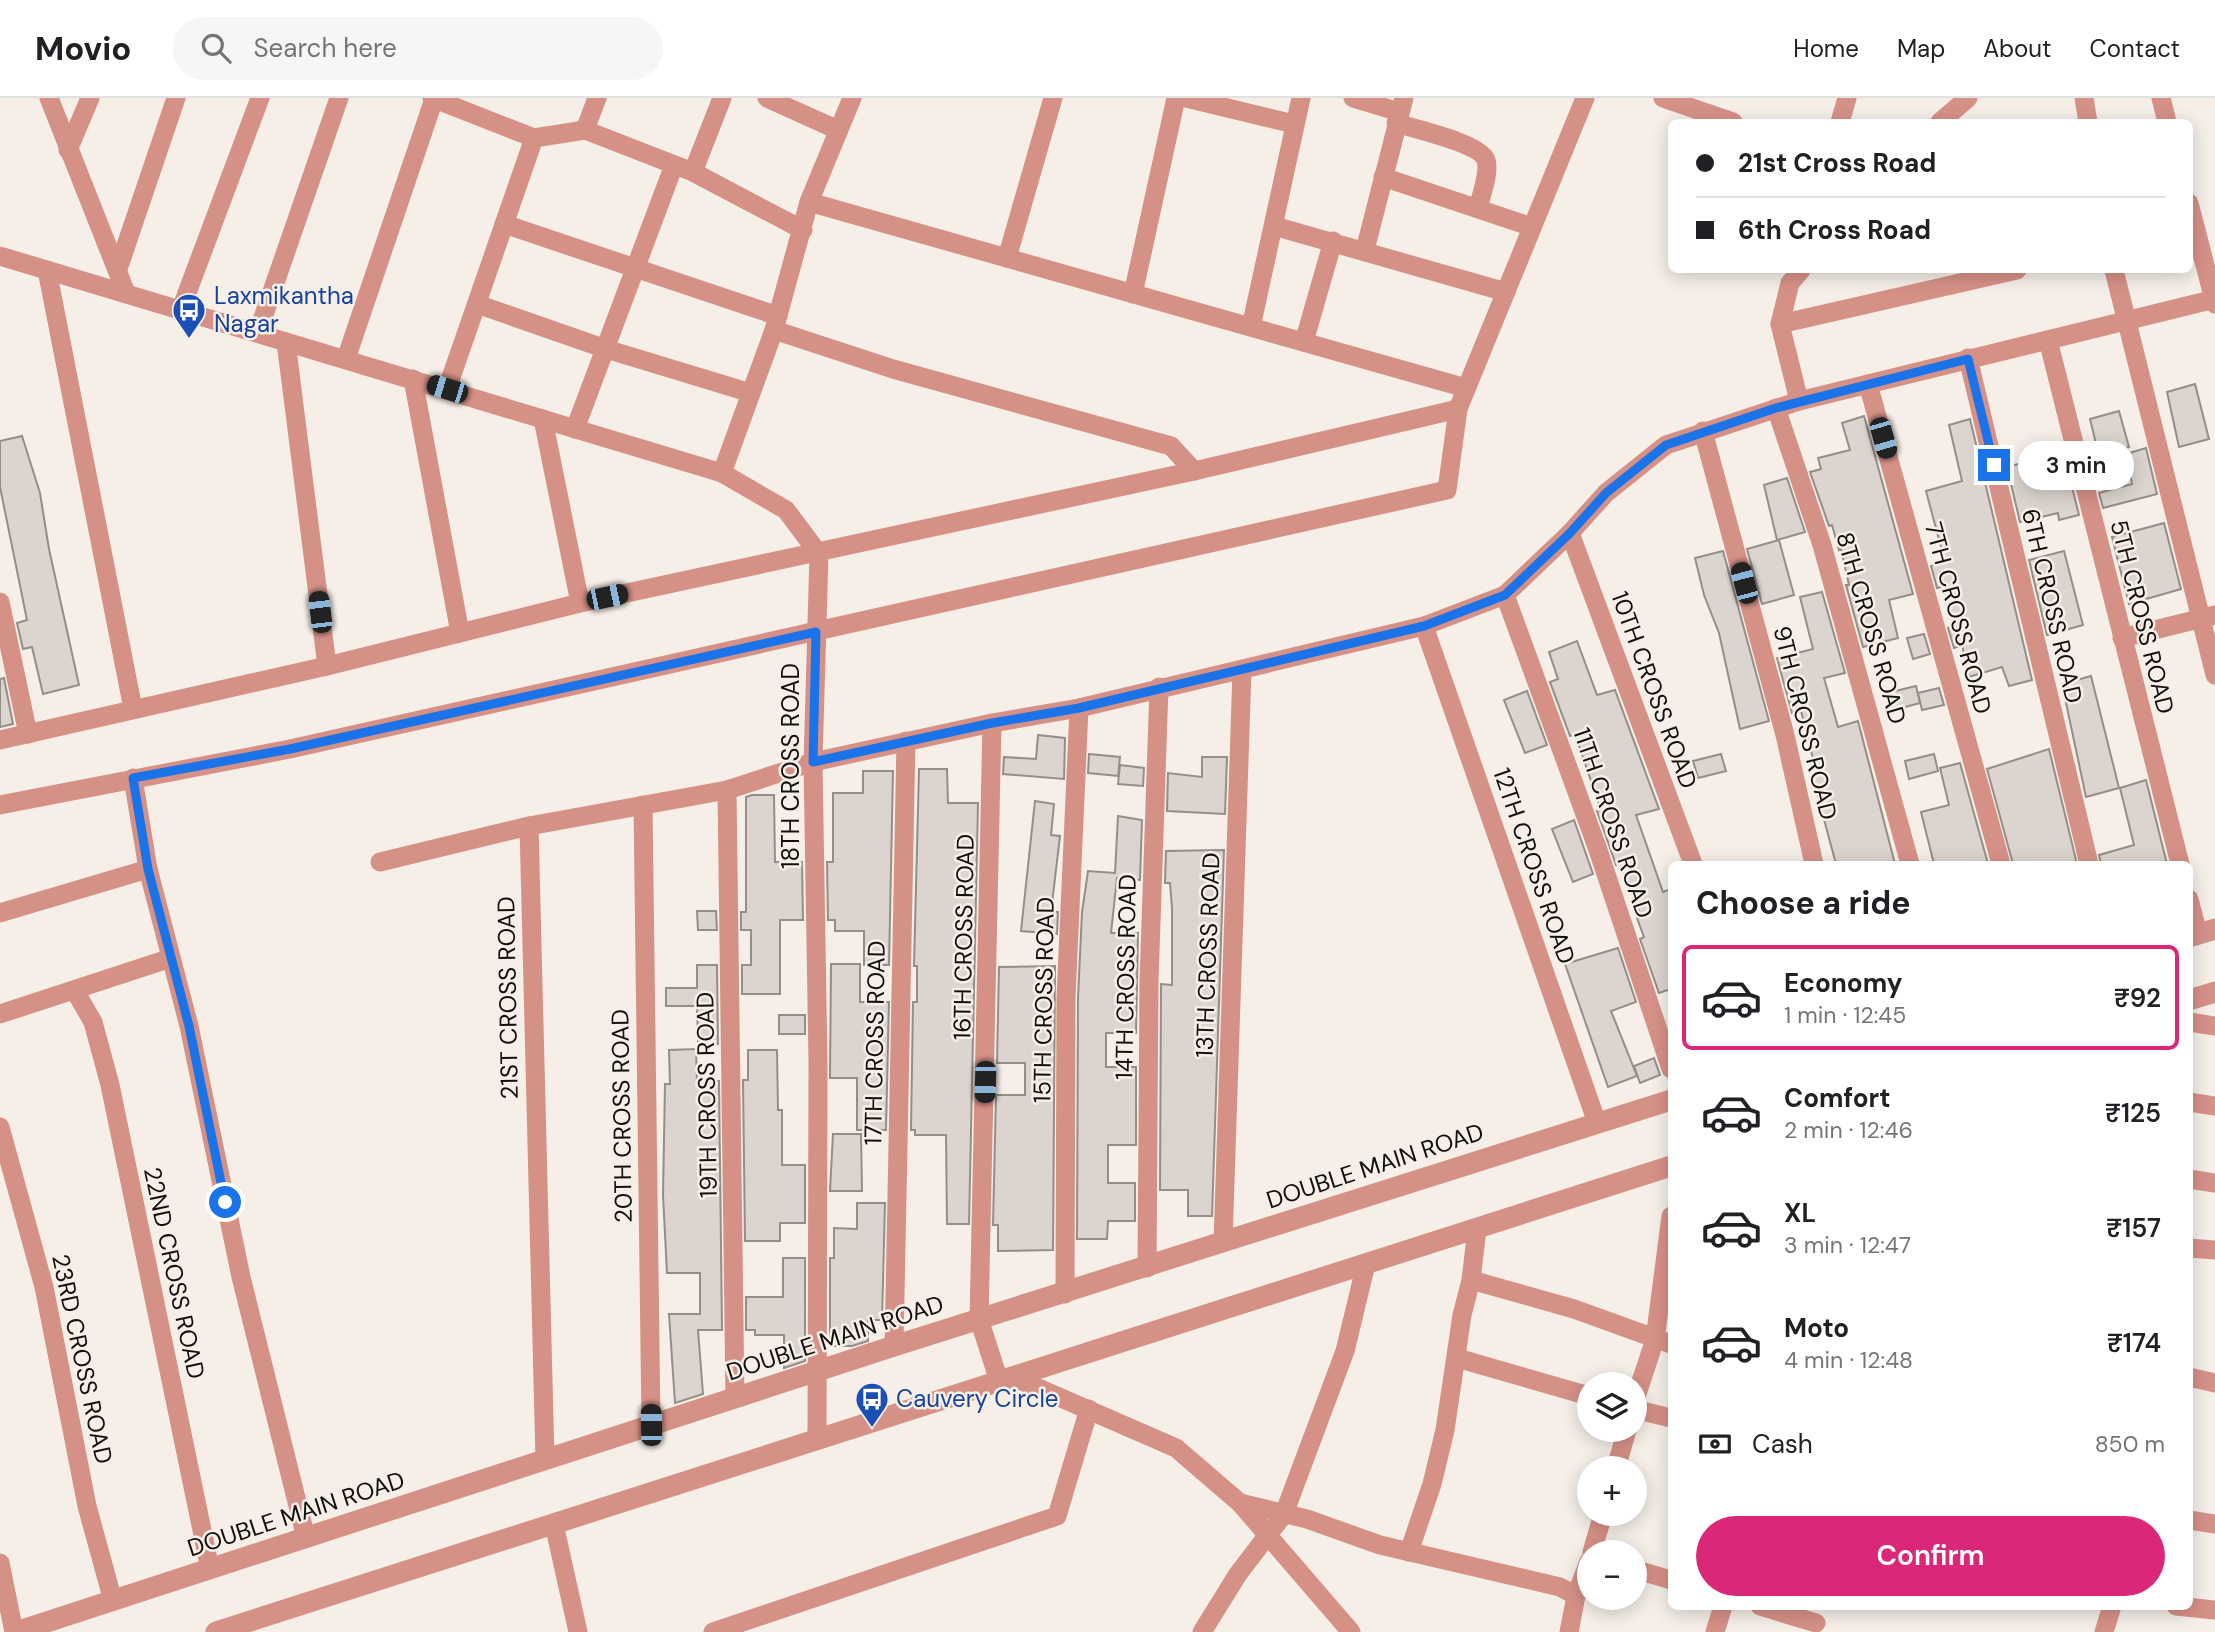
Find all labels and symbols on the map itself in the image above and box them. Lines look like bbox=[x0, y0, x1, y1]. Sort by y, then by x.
place label: Laxmikantha Nagar bbox=[214, 280, 354, 339]
bus stop icon: Laxmikantha Nagar bbox=[170, 291, 208, 340]
car bbox=[424, 373, 471, 405]
car bbox=[1868, 415, 1899, 461]
callout: 3 min bbox=[2018, 440, 2134, 490]
route end bbox=[1978, 449, 2010, 481]
street label: 6TH CROSS ROAD bbox=[2015, 506, 2090, 706]
street label: 5TH CROSS ROAD bbox=[2103, 517, 2182, 717]
street label: 7TH CROSS ROAD bbox=[1918, 519, 1999, 717]
street label: 8TH CROSS ROAD bbox=[1829, 528, 1914, 727]
car bbox=[1729, 560, 1760, 606]
car bbox=[585, 582, 630, 612]
street label: 10TH CROSS ROAD bbox=[1604, 587, 1705, 793]
car bbox=[308, 590, 333, 634]
street label: 9TH CROSS ROAD bbox=[1766, 623, 1845, 823]
street label: 18TH CROSS ROAD bbox=[775, 663, 806, 869]
street label: 11TH CROSS ROAD bbox=[1566, 723, 1661, 922]
street label: 12TH CROSS ROAD bbox=[1486, 764, 1583, 968]
street label: 16TH CROSS ROAD bbox=[946, 834, 981, 1040]
street label: 13TH CROSS ROAD bbox=[1188, 852, 1227, 1058]
street label: 14TH CROSS ROAD bbox=[1108, 874, 1143, 1080]
street label: 21ST CROSS ROAD bbox=[490, 896, 525, 1100]
street label: 15TH CROSS ROAD bbox=[1026, 897, 1061, 1103]
street label: 17TH CROSS ROAD bbox=[857, 940, 892, 1146]
street label: 19TH CROSS ROAD bbox=[689, 992, 724, 1198]
street label: 20TH CROSS ROAD bbox=[604, 1009, 639, 1223]
car bbox=[974, 1061, 997, 1103]
street label: DOUBLE MAIN ROAD bbox=[1262, 1116, 1487, 1215]
street label: 22ND CROSS ROAD bbox=[137, 1164, 212, 1382]
route start bbox=[209, 1186, 241, 1218]
street label: 23RD CROSS ROAD bbox=[45, 1251, 120, 1467]
street label: DOUBLE MAIN ROAD bbox=[722, 1288, 947, 1387]
bus stop icon: Cauvery Circle bbox=[853, 1380, 891, 1429]
place label: Cauvery Circle bbox=[896, 1383, 1058, 1414]
car bbox=[641, 1404, 662, 1446]
street label: DOUBLE MAIN ROAD bbox=[183, 1464, 408, 1563]

